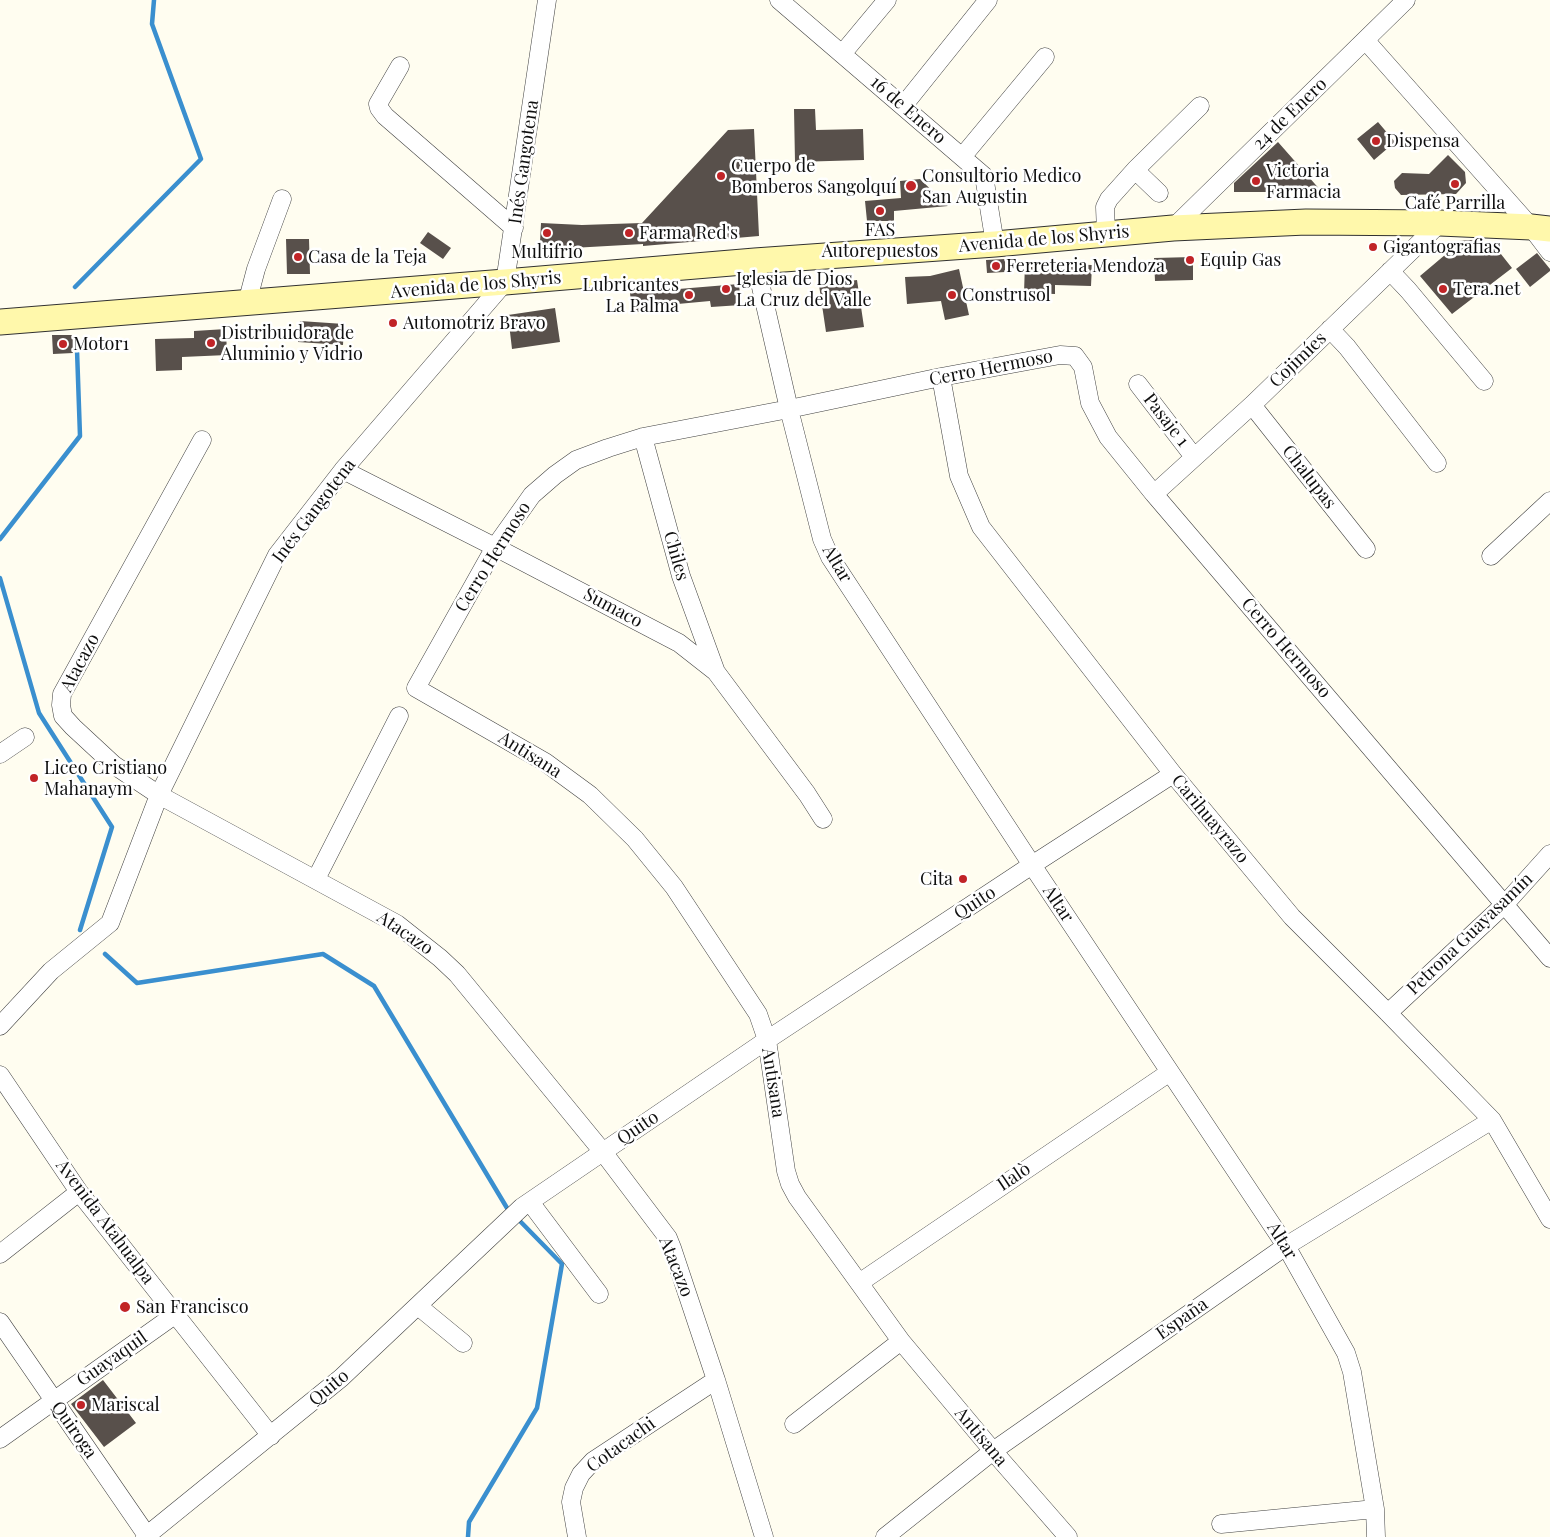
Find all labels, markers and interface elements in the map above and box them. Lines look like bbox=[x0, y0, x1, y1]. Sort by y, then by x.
street label: 16 de Enero bbox=[866, 71, 950, 149]
street label: 24 de Enero bbox=[1249, 73, 1331, 155]
street label: Inés Gangotena bbox=[505, 99, 543, 225]
place label: Dispensa bbox=[1386, 130, 1460, 152]
marker: Dispensa bbox=[1370, 135, 1382, 147]
place label: Cuerpo de Bomberos Sangolquí bbox=[731, 155, 896, 198]
place label: Victoria Farmacia bbox=[1266, 160, 1341, 202]
place label: Consultorio Medico San Augustin bbox=[922, 165, 1081, 208]
marker: Cuerpo de Bomberos Sangolquí bbox=[715, 170, 727, 182]
marker: Victoria Farmacia bbox=[1250, 175, 1262, 187]
marker: Café Parrilla bbox=[1449, 178, 1461, 190]
marker: Consultorio Medico San Augustin bbox=[904, 179, 918, 193]
place label: Café Parrilla bbox=[1405, 192, 1505, 214]
marker: FAS Autorepuestos bbox=[874, 205, 886, 217]
place label: FAS Autorepuestos bbox=[822, 219, 938, 262]
street label: Avenida de los Shyris bbox=[958, 221, 1130, 257]
place label: Farma Red's bbox=[639, 222, 738, 244]
marker: Multifrio bbox=[541, 227, 553, 239]
marker: Farma Red's bbox=[623, 227, 635, 239]
place label: Gigantografias bbox=[1383, 236, 1501, 258]
place label: Multifrio bbox=[511, 241, 583, 263]
marker: Gigantografias bbox=[1367, 241, 1379, 253]
place label: Casa de la Teja bbox=[308, 246, 427, 268]
place label: Equip Gas bbox=[1200, 249, 1281, 271]
marker: Casa de la Teja bbox=[292, 251, 304, 263]
marker: Equip Gas bbox=[1184, 254, 1196, 266]
place label: Ferreteria Mendoza bbox=[1006, 255, 1165, 277]
marker: Ferreteria Mendoza bbox=[990, 260, 1002, 272]
street label: Avenida de los Shyris bbox=[390, 267, 562, 303]
place label: Iglesia de Dios La Cruz del Valle bbox=[736, 268, 872, 310]
place label: Lubricantes La Palma bbox=[583, 274, 679, 316]
place label: Tera.net bbox=[1453, 278, 1520, 300]
marker: Iglesia de Dios La Cruz del Valle bbox=[720, 283, 732, 295]
marker: Tera.net bbox=[1437, 283, 1449, 295]
place label: Construsol bbox=[962, 284, 1051, 306]
marker: Lubricantes La Palma bbox=[683, 289, 695, 301]
marker: Construsol bbox=[946, 289, 958, 301]
place label: Automotriz Bravo bbox=[403, 312, 546, 334]
marker: Automotriz Bravo bbox=[387, 317, 399, 329]
place label: Distribuidora de Aluminio y Vidrio bbox=[221, 322, 363, 364]
street label: Cojimíes bbox=[1265, 328, 1331, 392]
place label: Motor1 bbox=[73, 333, 129, 355]
marker: Distribuidora de Aluminio y Vidrio bbox=[205, 337, 217, 349]
marker: Motor1 bbox=[57, 338, 69, 350]
street label: Cerro Hermoso bbox=[927, 345, 1055, 391]
street label: Pasaje 1 bbox=[1139, 389, 1193, 451]
street label: Chalupas bbox=[1277, 441, 1341, 513]
street label: Inés Gangotena bbox=[268, 455, 360, 567]
street label: Cerro Hermoso bbox=[451, 498, 535, 616]
street label: Chiles bbox=[659, 529, 693, 583]
street label: Altar bbox=[817, 541, 857, 587]
street label: Sumaco bbox=[580, 584, 646, 632]
street label: Cerro Hermoso bbox=[1237, 593, 1335, 703]
street label: Atacazo bbox=[56, 630, 104, 696]
street label: Antisana bbox=[494, 727, 566, 783]
place label: Liceo Cristiano Mahanaym bbox=[44, 757, 167, 800]
street label: Carihuayrazo bbox=[1167, 770, 1253, 868]
marker: Liceo Cristiano Mahanaym bbox=[28, 772, 40, 784]
place label: Cita bbox=[920, 868, 953, 890]
street label: Petrona Guayasamín bbox=[1403, 868, 1537, 1000]
marker: Cita bbox=[957, 873, 969, 885]
street label: Altar bbox=[1038, 881, 1078, 927]
street label: Quito bbox=[950, 882, 1000, 924]
street label: Atacazo bbox=[373, 906, 437, 960]
street label: Antisana bbox=[757, 1047, 789, 1119]
street label: Quito bbox=[613, 1106, 663, 1150]
street label: Avenida Atahualpa bbox=[51, 1155, 159, 1289]
street label: Ilalò bbox=[993, 1158, 1035, 1196]
street label: Altar bbox=[1262, 1218, 1302, 1264]
street label: Atacazo bbox=[654, 1234, 698, 1300]
street label: España bbox=[1152, 1293, 1212, 1345]
place label: San Francisco bbox=[136, 1296, 249, 1318]
marker: San Francisco bbox=[118, 1300, 132, 1314]
street label: Guayaquil bbox=[73, 1327, 151, 1391]
street label: Quito bbox=[305, 1365, 353, 1411]
place label: Mariscal bbox=[91, 1394, 160, 1416]
street label: Quiroga bbox=[47, 1397, 101, 1463]
marker: Mariscal bbox=[75, 1399, 87, 1411]
street label: Antisana bbox=[950, 1403, 1012, 1471]
street label: Cotacachi bbox=[582, 1413, 660, 1477]

